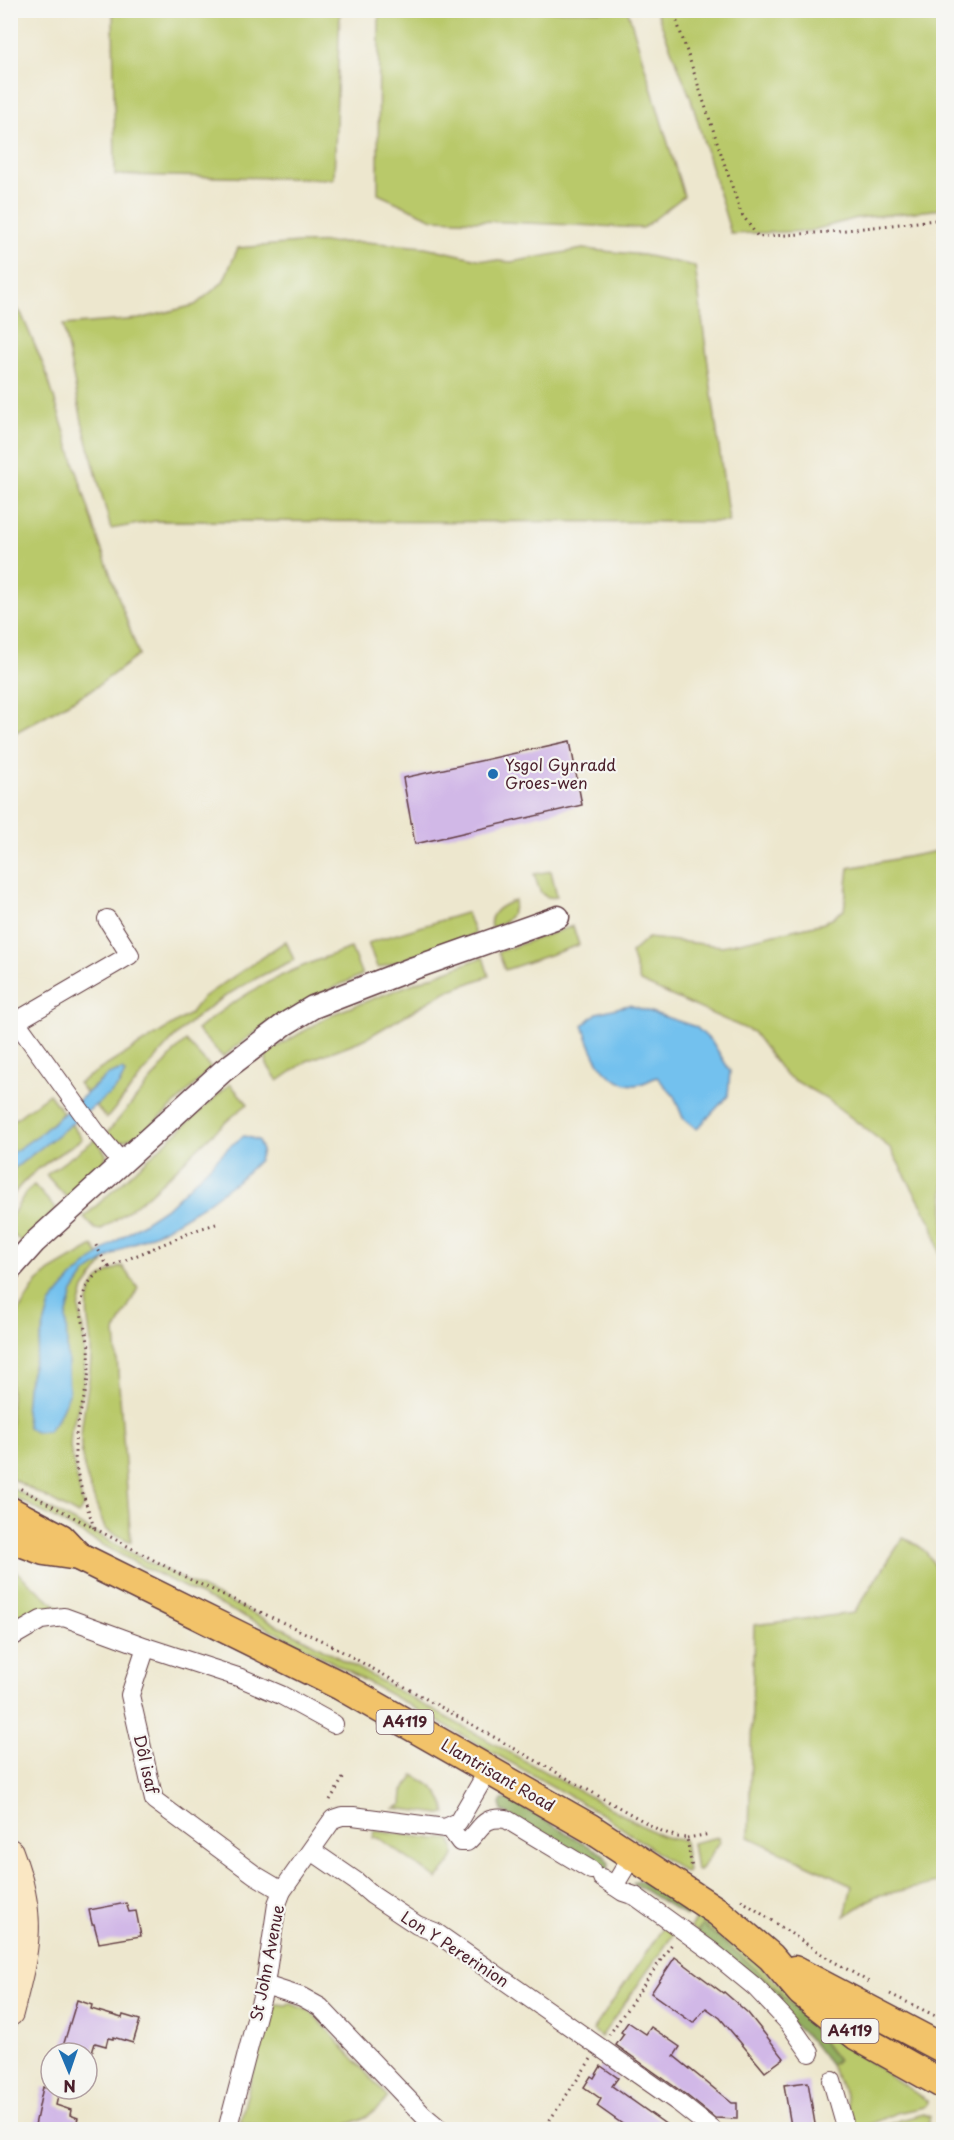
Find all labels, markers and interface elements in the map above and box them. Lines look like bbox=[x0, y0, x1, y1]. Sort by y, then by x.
place label: Ysgol Gynradd Groes-wen bbox=[505, 752, 616, 794]
marker: Ysgol Gynradd Groes-wen bbox=[486, 767, 500, 781]
road number: A4119 bbox=[376, 1710, 434, 1734]
street label: Dôl isaf bbox=[129, 1732, 166, 1797]
street label: Llantrisant Road bbox=[437, 1732, 560, 1816]
street label: St John Avenue bbox=[243, 1902, 289, 2023]
street label: Lon Y Pererinion bbox=[397, 1904, 514, 1992]
road number: A4119 bbox=[822, 2019, 878, 2043]
north arrow bbox=[39, 2041, 99, 2101]
text: N bbox=[63, 2075, 76, 2099]

